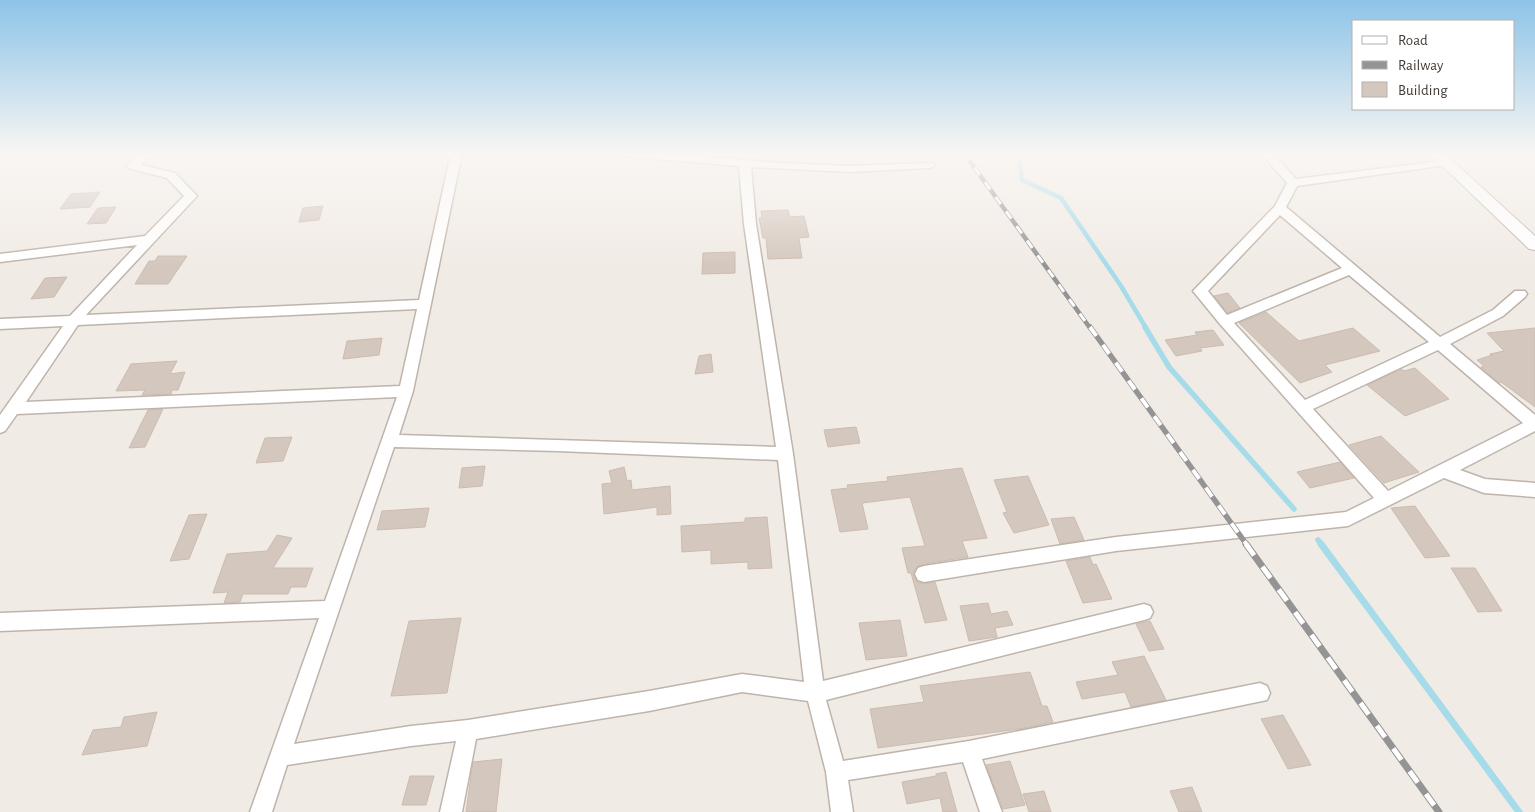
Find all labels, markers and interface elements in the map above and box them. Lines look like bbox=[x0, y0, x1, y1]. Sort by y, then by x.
legend bbox=[1352, 20, 1515, 110]
text: Road bbox=[1398, 33, 1428, 48]
text: Railway bbox=[1398, 58, 1444, 73]
text: Building bbox=[1398, 83, 1448, 98]

